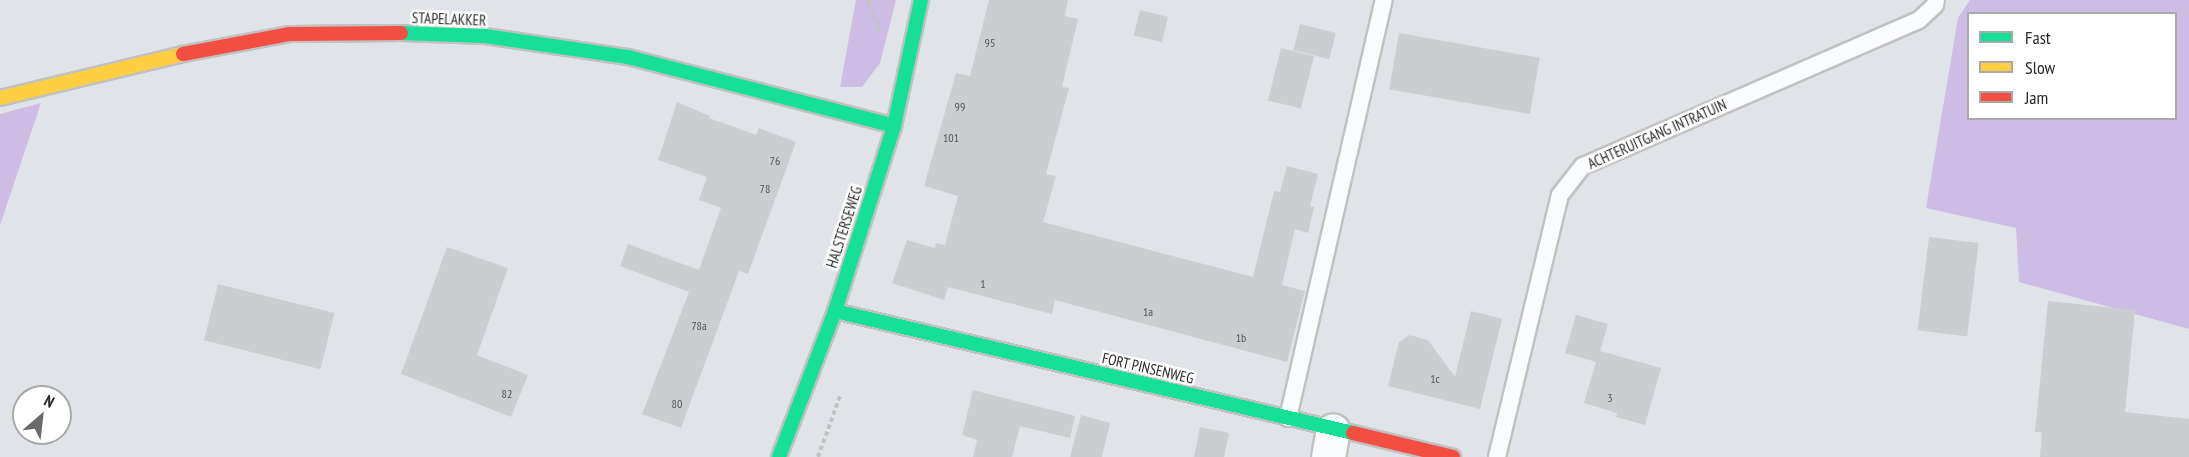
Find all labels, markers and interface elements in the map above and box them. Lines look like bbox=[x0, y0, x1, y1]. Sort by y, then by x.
street label: STAPELAKKER bbox=[411, 9, 487, 29]
legend bbox=[1967, 12, 2177, 120]
text: Fast bbox=[2025, 26, 2051, 49]
house number: 95 bbox=[985, 36, 995, 50]
text: Slow bbox=[2025, 56, 2055, 79]
text: Jam bbox=[2025, 86, 2048, 109]
street label: ACHTERUITGANG INTRATUIN bbox=[1585, 95, 1729, 173]
house number: 99 bbox=[955, 100, 965, 114]
house number: 101 bbox=[943, 131, 959, 145]
house number: 76 bbox=[770, 154, 780, 168]
house number: 78 bbox=[760, 182, 770, 196]
street label: HALSTERSEWEG bbox=[822, 184, 866, 270]
house number: 1 bbox=[980, 277, 986, 291]
house number: 1a bbox=[1143, 305, 1153, 319]
house number: 78a bbox=[691, 319, 707, 333]
house number: 1b bbox=[1236, 331, 1246, 345]
street label: FORT PINSENWEG bbox=[1100, 349, 1196, 387]
house number: 1c bbox=[1430, 372, 1440, 386]
north arrow bbox=[12, 385, 72, 445]
house number: 82 bbox=[502, 387, 512, 401]
text: N bbox=[41, 390, 58, 412]
house number: 3 bbox=[1607, 391, 1613, 405]
house number: 80 bbox=[672, 397, 682, 411]

